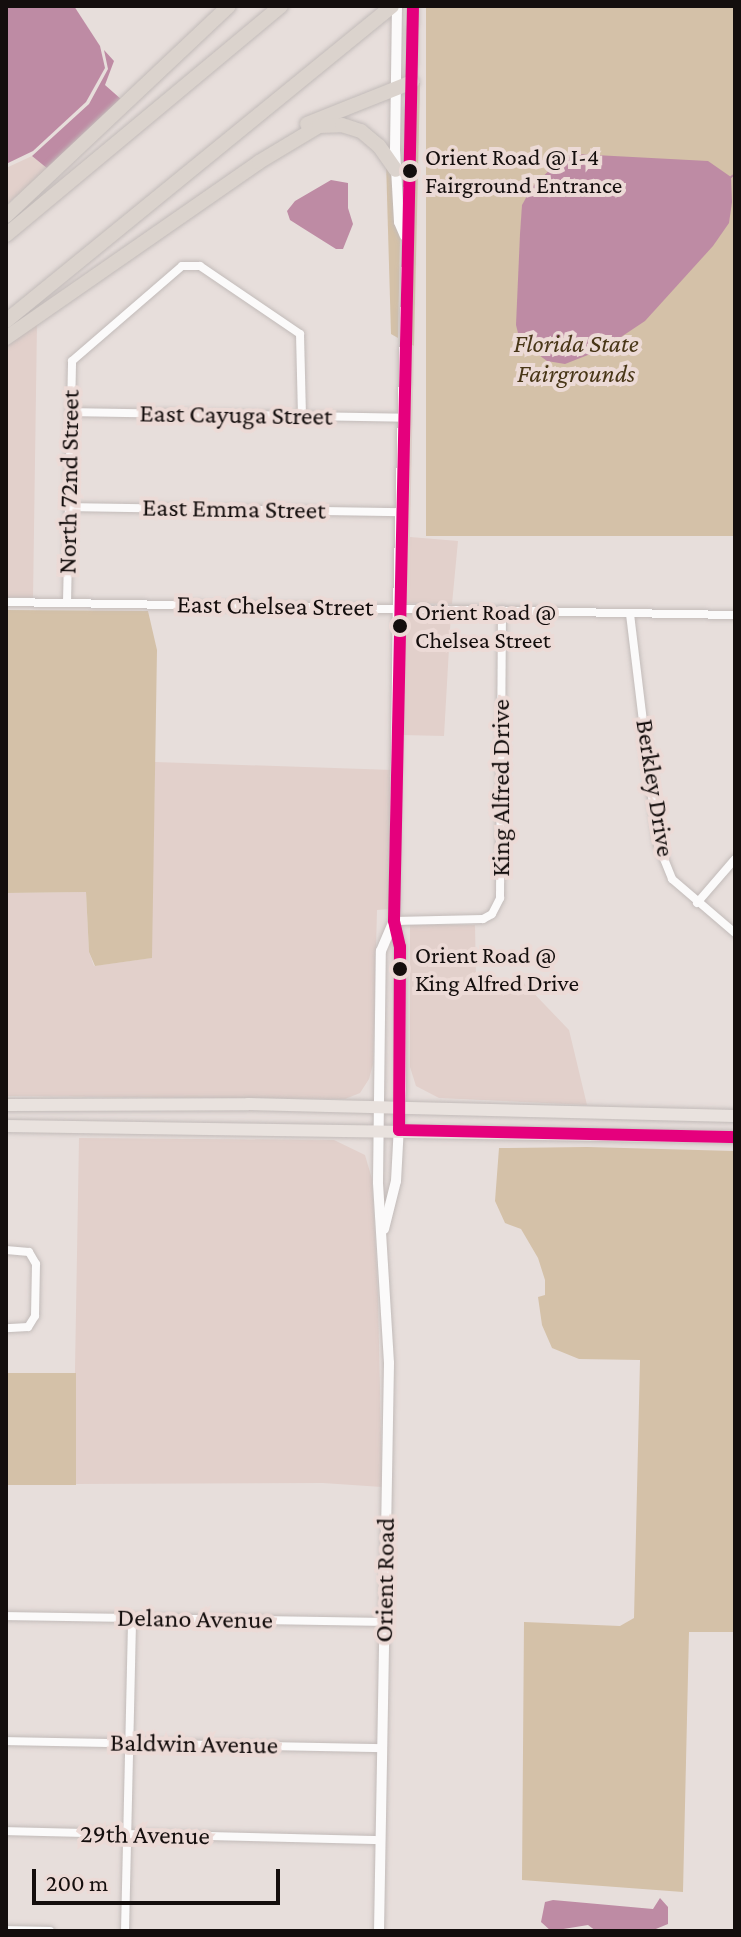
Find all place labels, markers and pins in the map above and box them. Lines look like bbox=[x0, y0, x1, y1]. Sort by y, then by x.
place label: Orient Road @ I-4 Fairground Entrance bbox=[425, 143, 622, 199]
marker: Orient Road @ I-4 Fairground Entrance bbox=[402, 163, 418, 179]
place label: Orient Road @ Chelsea Street bbox=[415, 598, 556, 654]
marker: Orient Road @ Chelsea Street bbox=[392, 618, 408, 634]
place label: Orient Road @ King Alfred Drive bbox=[415, 941, 579, 997]
marker: Orient Road @ King Alfred Drive bbox=[392, 961, 408, 977]

